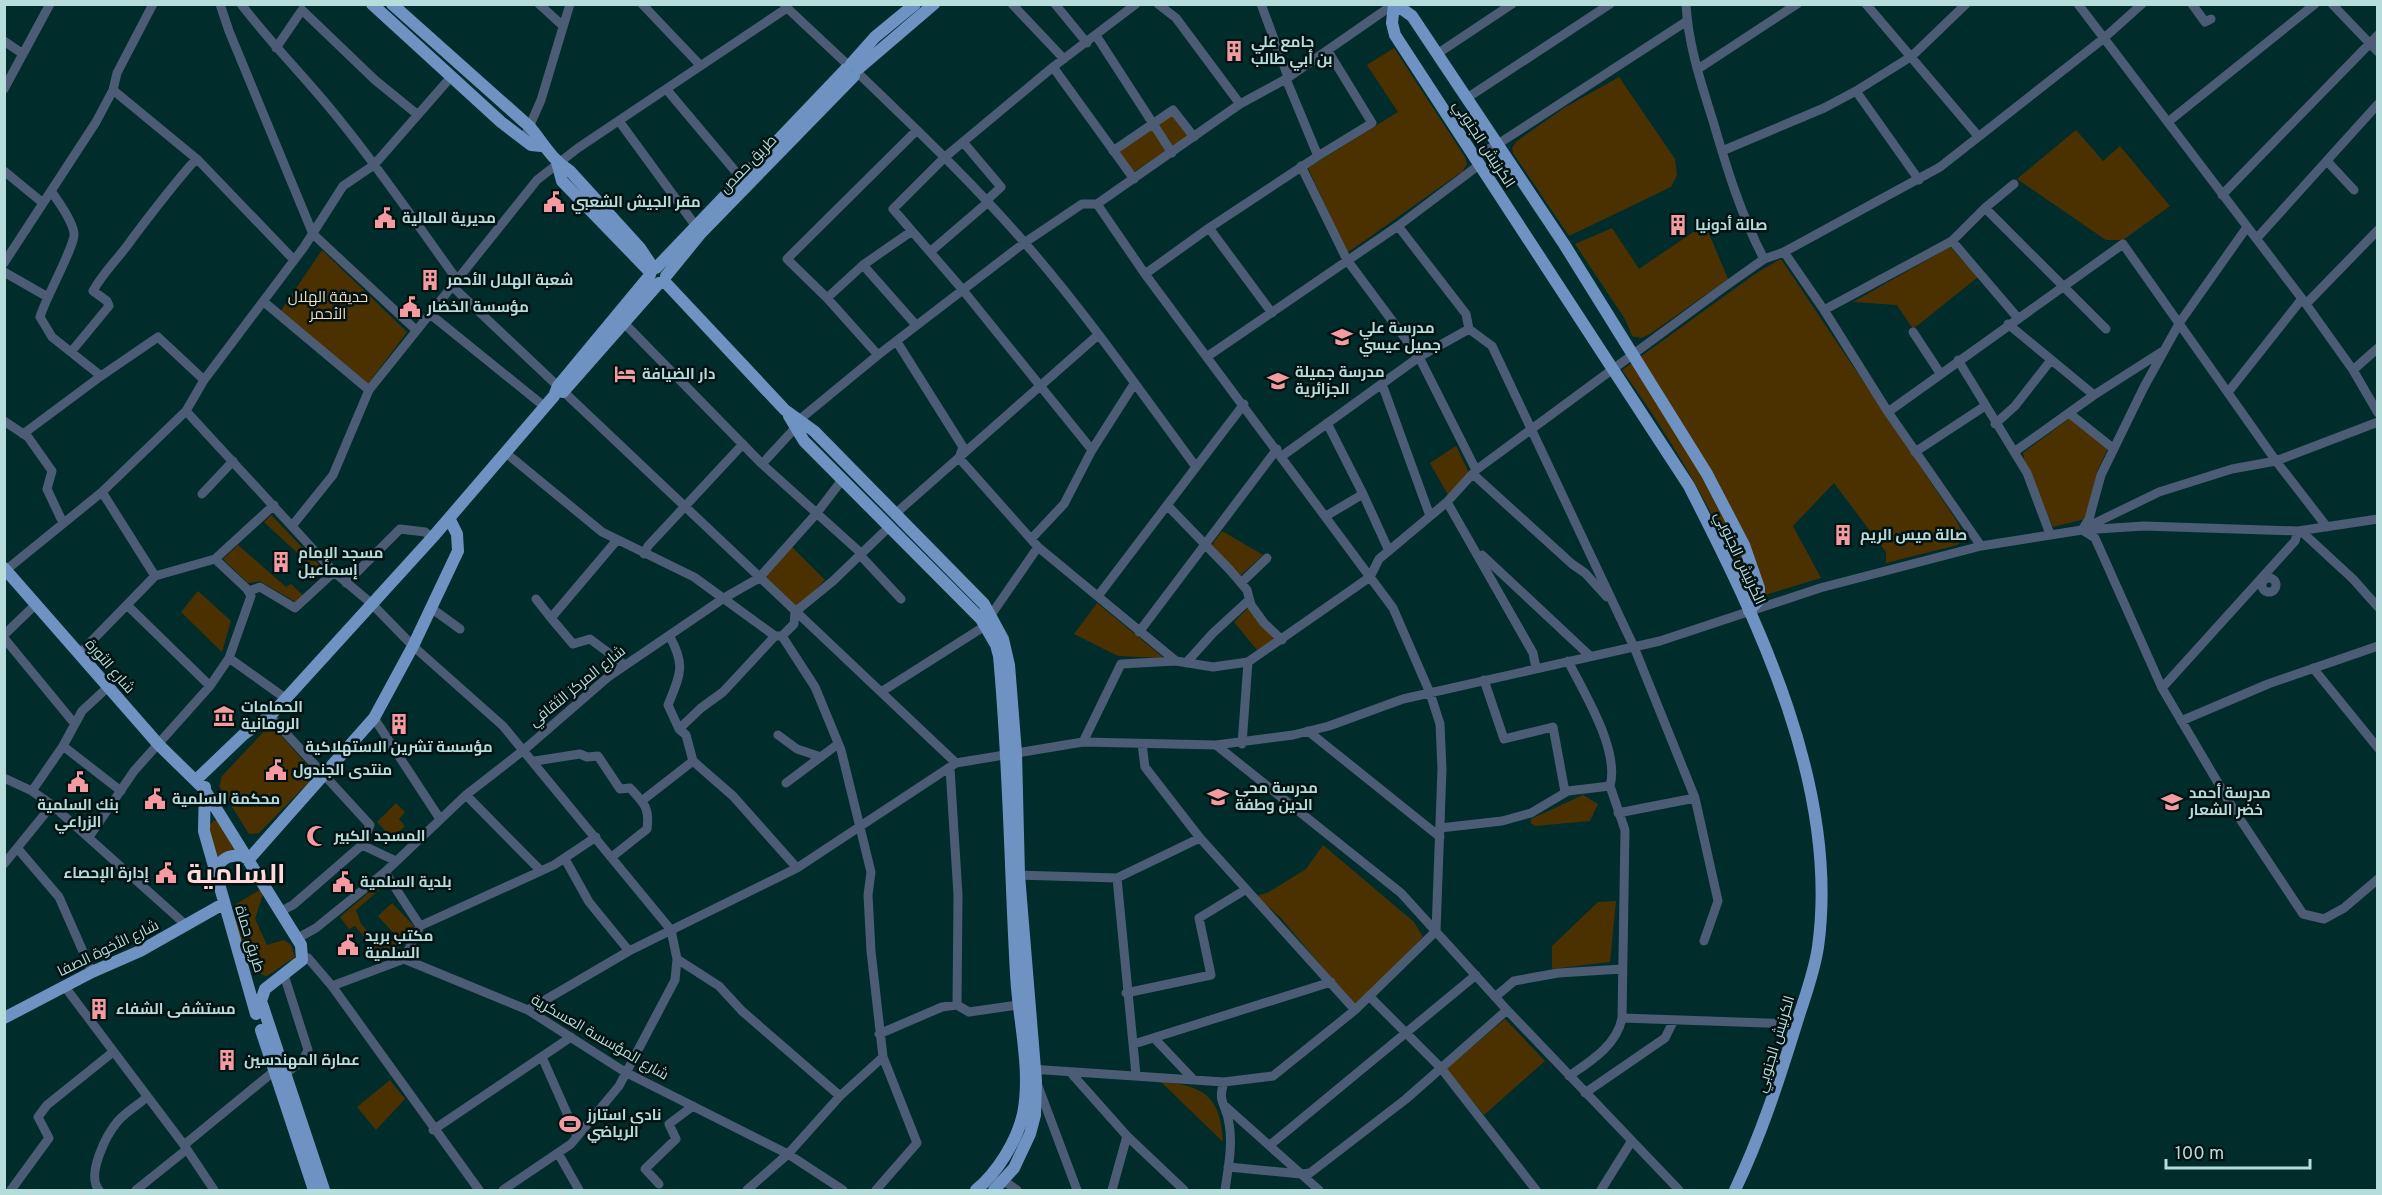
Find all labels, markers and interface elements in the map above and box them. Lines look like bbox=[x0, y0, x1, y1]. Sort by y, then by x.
place label: جامع علي بن أبي طالب bbox=[1251, 34, 1332, 71]
building icon: جامع علي بن أبي طالب bbox=[1222, 39, 1246, 63]
street label: الكرنيش الجنوبي bbox=[1447, 97, 1518, 193]
street label: طريق حمص bbox=[716, 132, 782, 198]
public building icon: مقر الجيش الشعبي bbox=[542, 190, 566, 214]
place label: مقر الجيش الشعبي bbox=[571, 194, 701, 214]
public building icon: مديرية المالية bbox=[373, 206, 397, 230]
place label: مديرية المالية bbox=[402, 210, 496, 229]
building icon: صالة أدونيا bbox=[1666, 213, 1690, 237]
place label: صالة أدونيا bbox=[1695, 215, 1767, 236]
building icon: شعبة الهلال الأحمر bbox=[418, 268, 442, 292]
place label: شعبة الهلال الأحمر bbox=[446, 272, 573, 291]
park label: حديقة الهلال الأحمر bbox=[288, 289, 368, 325]
public building icon: مؤسسة الخضار bbox=[398, 295, 422, 319]
place label: مؤسسة الخضار bbox=[426, 299, 529, 318]
place label: مدرسة علي جميل عيسي bbox=[1359, 320, 1441, 357]
school or university icon: مدرسة علي جميل عيسي bbox=[1330, 325, 1354, 349]
hotel icon: دار الضيافة bbox=[613, 362, 637, 386]
place label: مدرسة جميلة الجزائرية bbox=[1295, 364, 1385, 400]
place label: دار الضيافة bbox=[642, 366, 715, 385]
school or university icon: مدرسة جميلة الجزائرية bbox=[1266, 369, 1290, 393]
street label: الكرنيش الجنوبي bbox=[1708, 509, 1769, 609]
building icon: صالة ميس الريم bbox=[1831, 523, 1855, 547]
place label: صالة ميس الريم bbox=[1860, 527, 1967, 546]
place label: مسجد الإمام إسماعيل bbox=[298, 545, 383, 581]
building icon: مسجد الإمام إسماعيل bbox=[269, 550, 293, 574]
street label: شارع الثورة bbox=[80, 636, 138, 698]
street label: شارع المركز الثقافي bbox=[526, 642, 631, 733]
place label: الحمامات الرومانية bbox=[241, 699, 303, 735]
museum icon: الحمامات الرومانية bbox=[212, 704, 236, 728]
building icon: مؤسسة تشرين الاستهلاكية bbox=[387, 712, 411, 736]
place label: مؤسسة تشرين الاستهلاكية bbox=[305, 739, 493, 758]
public building icon: منتدى الجندول bbox=[264, 758, 288, 782]
place label: منتدى الجندول bbox=[293, 762, 392, 781]
public building icon: بنك السلمية الزراعي bbox=[66, 770, 90, 794]
place label: مدرسة محي الدين وطفة bbox=[1235, 780, 1318, 816]
place label: مدرسة أحمد خضر الشعار bbox=[2188, 783, 2271, 821]
school or university icon: مدرسة محي الدين وطفة bbox=[1206, 785, 1230, 809]
public building icon: محكمة السلمية bbox=[143, 787, 167, 811]
school or university icon: مدرسة أحمد خضر الشعار bbox=[2160, 790, 2184, 814]
place label: محكمة السلمية bbox=[172, 791, 280, 810]
place label: بنك السلمية الزراعي bbox=[37, 797, 119, 834]
mosque icon: المسجد الكبير bbox=[305, 824, 329, 848]
place label: المسجد الكبير bbox=[333, 828, 425, 847]
district label: السلمية bbox=[187, 859, 285, 893]
public building icon: إدارة الإحصاء bbox=[154, 861, 178, 885]
place label: إدارة الإحصاء bbox=[63, 865, 149, 884]
public building icon: بلدية السلمية bbox=[331, 870, 355, 894]
place label: بلدية السلمية bbox=[360, 874, 452, 893]
street label: طريق حماة bbox=[229, 903, 268, 975]
street label: شارع الأخوة الصفا bbox=[55, 917, 162, 982]
place label: مكتب بريد السلمية bbox=[365, 928, 433, 964]
public building icon: مكتب بريد السلمية bbox=[336, 933, 360, 957]
street label: شارع المؤسسة العسكرية bbox=[527, 991, 672, 1085]
street label: الكرنيش الجنوبي bbox=[1753, 993, 1801, 1096]
building icon: مستشفى الشفاء bbox=[87, 997, 111, 1021]
place label: مستشفى الشفاء bbox=[116, 1001, 236, 1020]
building icon: عمارة المهندسين bbox=[215, 1048, 239, 1072]
place label: عمارة المهندسين bbox=[244, 1052, 360, 1071]
place label: نادي استارز الرياضي bbox=[586, 1107, 662, 1143]
sports icon: نادي استارز الرياضي bbox=[558, 1112, 582, 1136]
scale bar bbox=[2166, 1132, 2310, 1170]
text: 100 m bbox=[2175, 1143, 2224, 1166]

